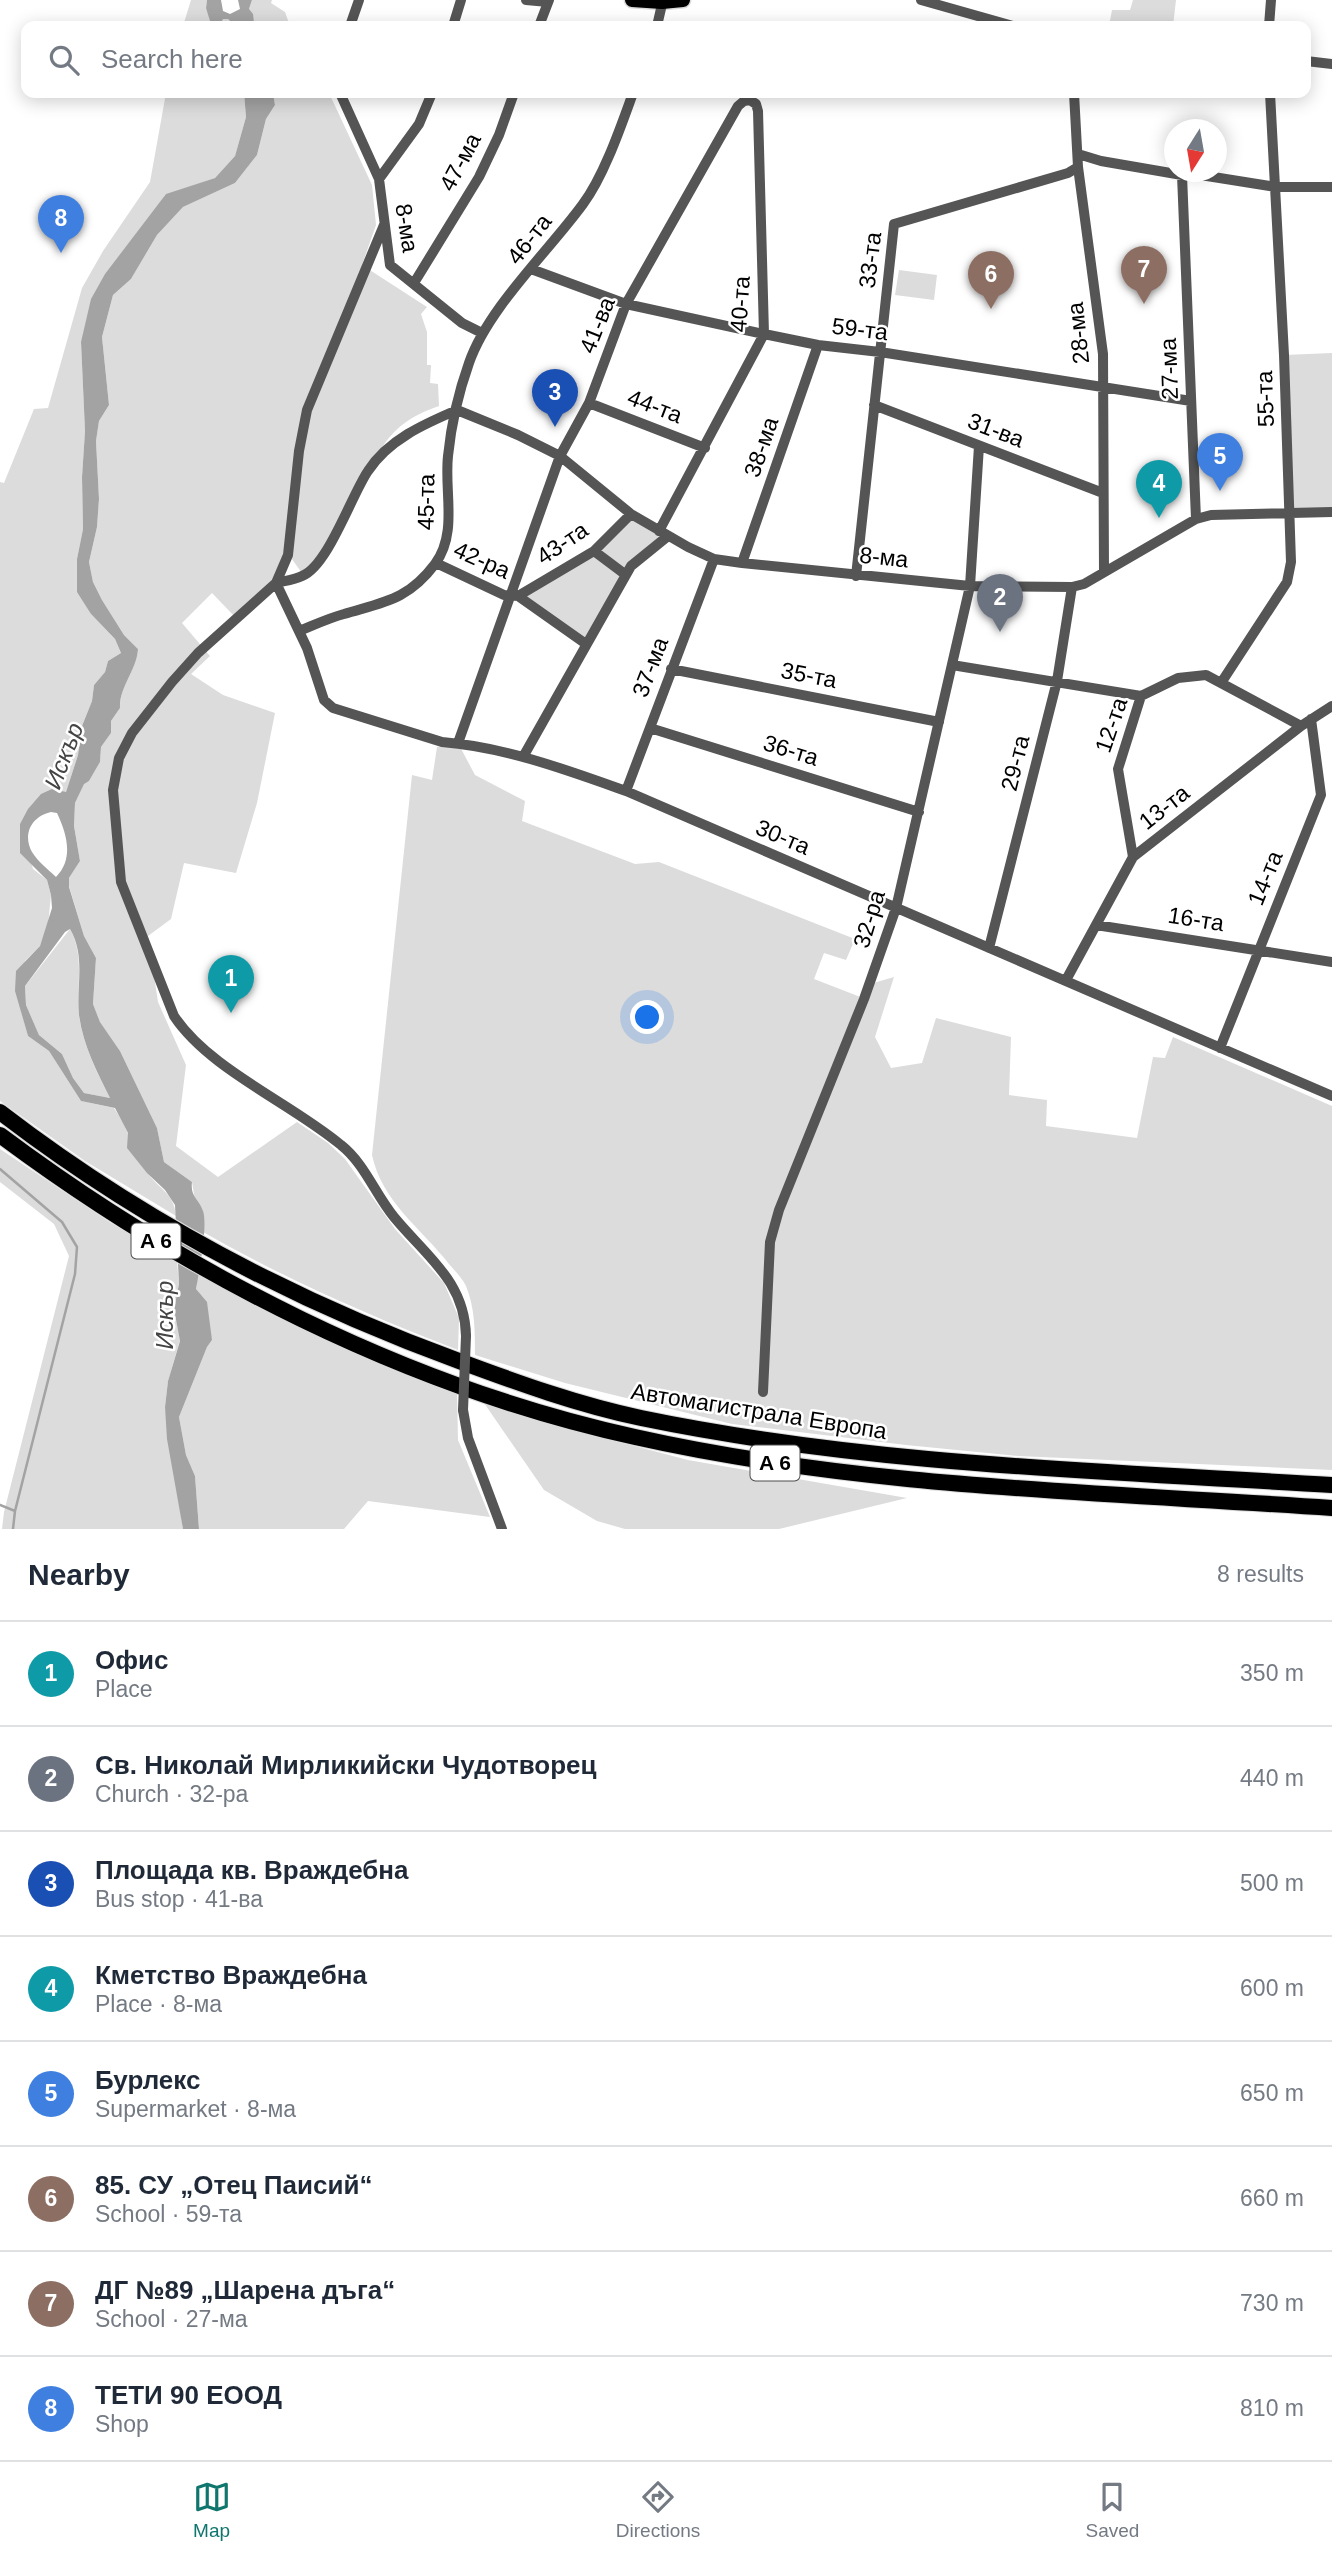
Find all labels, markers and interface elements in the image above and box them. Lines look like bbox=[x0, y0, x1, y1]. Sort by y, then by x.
search box bbox=[21, 21, 1311, 98]
icon: search bbox=[45, 41, 83, 79]
text: Search here bbox=[101, 44, 243, 74]
north arrow bbox=[1164, 119, 1227, 182]
street label: 47-ма bbox=[434, 128, 486, 195]
pin: 8 bbox=[38, 195, 84, 253]
street label: 8-ма bbox=[390, 202, 424, 254]
street label: 46-та bbox=[501, 209, 557, 269]
street label: 33-та bbox=[854, 230, 886, 290]
pin: 7 bbox=[1121, 246, 1167, 304]
pin: 6 bbox=[968, 251, 1014, 309]
street label: 40-та bbox=[725, 275, 755, 333]
street label: 41-ва bbox=[574, 293, 620, 357]
street label: 28-ма bbox=[1062, 301, 1094, 365]
street label: 59-та bbox=[830, 313, 890, 345]
street label: 27-ма bbox=[1155, 337, 1183, 400]
pin: 3 bbox=[532, 369, 578, 427]
street label: 55-та bbox=[1251, 370, 1279, 428]
street label: 44-та bbox=[624, 384, 686, 428]
street label: 31-ва bbox=[964, 407, 1028, 453]
street label: 38-ма bbox=[739, 413, 783, 480]
pin: 5 bbox=[1197, 433, 1243, 491]
pin: 4 bbox=[1136, 460, 1182, 518]
street label: 45-та bbox=[413, 473, 439, 530]
street label: 43-та bbox=[531, 516, 593, 570]
street label: 42-ра bbox=[450, 536, 514, 584]
street label: 8-ма bbox=[858, 542, 910, 573]
pin: 2 bbox=[977, 574, 1023, 632]
street label: 37-ма bbox=[627, 633, 673, 701]
street label: 35-та bbox=[779, 657, 839, 693]
street label: 12-та bbox=[1090, 694, 1133, 756]
water label: Искър bbox=[39, 719, 88, 793]
street label: 36-та bbox=[760, 729, 822, 771]
street label: 29-та bbox=[996, 732, 1034, 793]
street label: 13-та bbox=[1134, 779, 1194, 835]
street label: 30-та bbox=[752, 814, 814, 860]
street label: 14-та bbox=[1242, 847, 1288, 909]
street label: 32-ра bbox=[848, 887, 890, 951]
street label: 16-та bbox=[1166, 902, 1226, 936]
pin: 1 bbox=[208, 955, 254, 1013]
your location bbox=[630, 1000, 664, 1034]
road number: A 6 bbox=[132, 1224, 180, 1258]
water label: Искър bbox=[151, 1281, 178, 1349]
street label: Автомагистрала Европа bbox=[629, 1378, 889, 1444]
road number: A 6 bbox=[750, 1446, 800, 1480]
text: Nearby bbox=[28, 1558, 130, 1591]
text: 8 results bbox=[1217, 1561, 1304, 1587]
text: Офис bbox=[95, 1645, 168, 1675]
text: 1 bbox=[45, 1660, 57, 1686]
text: 350 m bbox=[1240, 1660, 1304, 1686]
text: Place bbox=[95, 1676, 153, 1702]
text: Св. Николай Мирликийски Чудотворец bbox=[95, 1750, 597, 1780]
text: 2 bbox=[45, 1765, 57, 1791]
text: 440 m bbox=[1240, 1765, 1304, 1791]
text: Church · 32-ра bbox=[95, 1781, 248, 1807]
text: Площада кв. Враждебна bbox=[95, 1855, 409, 1885]
text: 3 bbox=[45, 1870, 57, 1896]
text: 500 m bbox=[1240, 1870, 1304, 1896]
text: Bus stop · 41-ва bbox=[95, 1886, 263, 1912]
text: Кметство Враждебна bbox=[95, 1960, 367, 1990]
text: 4 bbox=[45, 1975, 57, 2001]
text: 600 m bbox=[1240, 1975, 1304, 2001]
text: Place · 8-ма bbox=[95, 1991, 222, 2017]
text: Бурлекс bbox=[95, 2065, 200, 2095]
text: 5 bbox=[45, 2080, 57, 2106]
text: 650 m bbox=[1240, 2080, 1304, 2106]
text: Supermarket · 8-ма bbox=[95, 2096, 296, 2122]
text: 85. СУ „Отец Паисий“ bbox=[95, 2170, 372, 2200]
text: 6 bbox=[45, 2185, 57, 2211]
text: 660 m bbox=[1240, 2185, 1304, 2211]
text: School · 59-та bbox=[95, 2201, 242, 2227]
text: ДГ №89 „Шарена дъга“ bbox=[95, 2275, 395, 2305]
text: 7 bbox=[45, 2290, 57, 2316]
text: 730 m bbox=[1240, 2290, 1304, 2316]
text: School · 27-ма bbox=[95, 2306, 248, 2332]
text: ТЕТИ 90 ЕООД bbox=[95, 2380, 282, 2410]
text: 8 bbox=[45, 2395, 57, 2421]
text: 810 m bbox=[1240, 2395, 1304, 2421]
text: Shop bbox=[95, 2411, 149, 2437]
tab: Map bbox=[193, 2478, 231, 2542]
tab: Directions bbox=[616, 2478, 700, 2542]
tab: Saved bbox=[1085, 2478, 1139, 2542]

